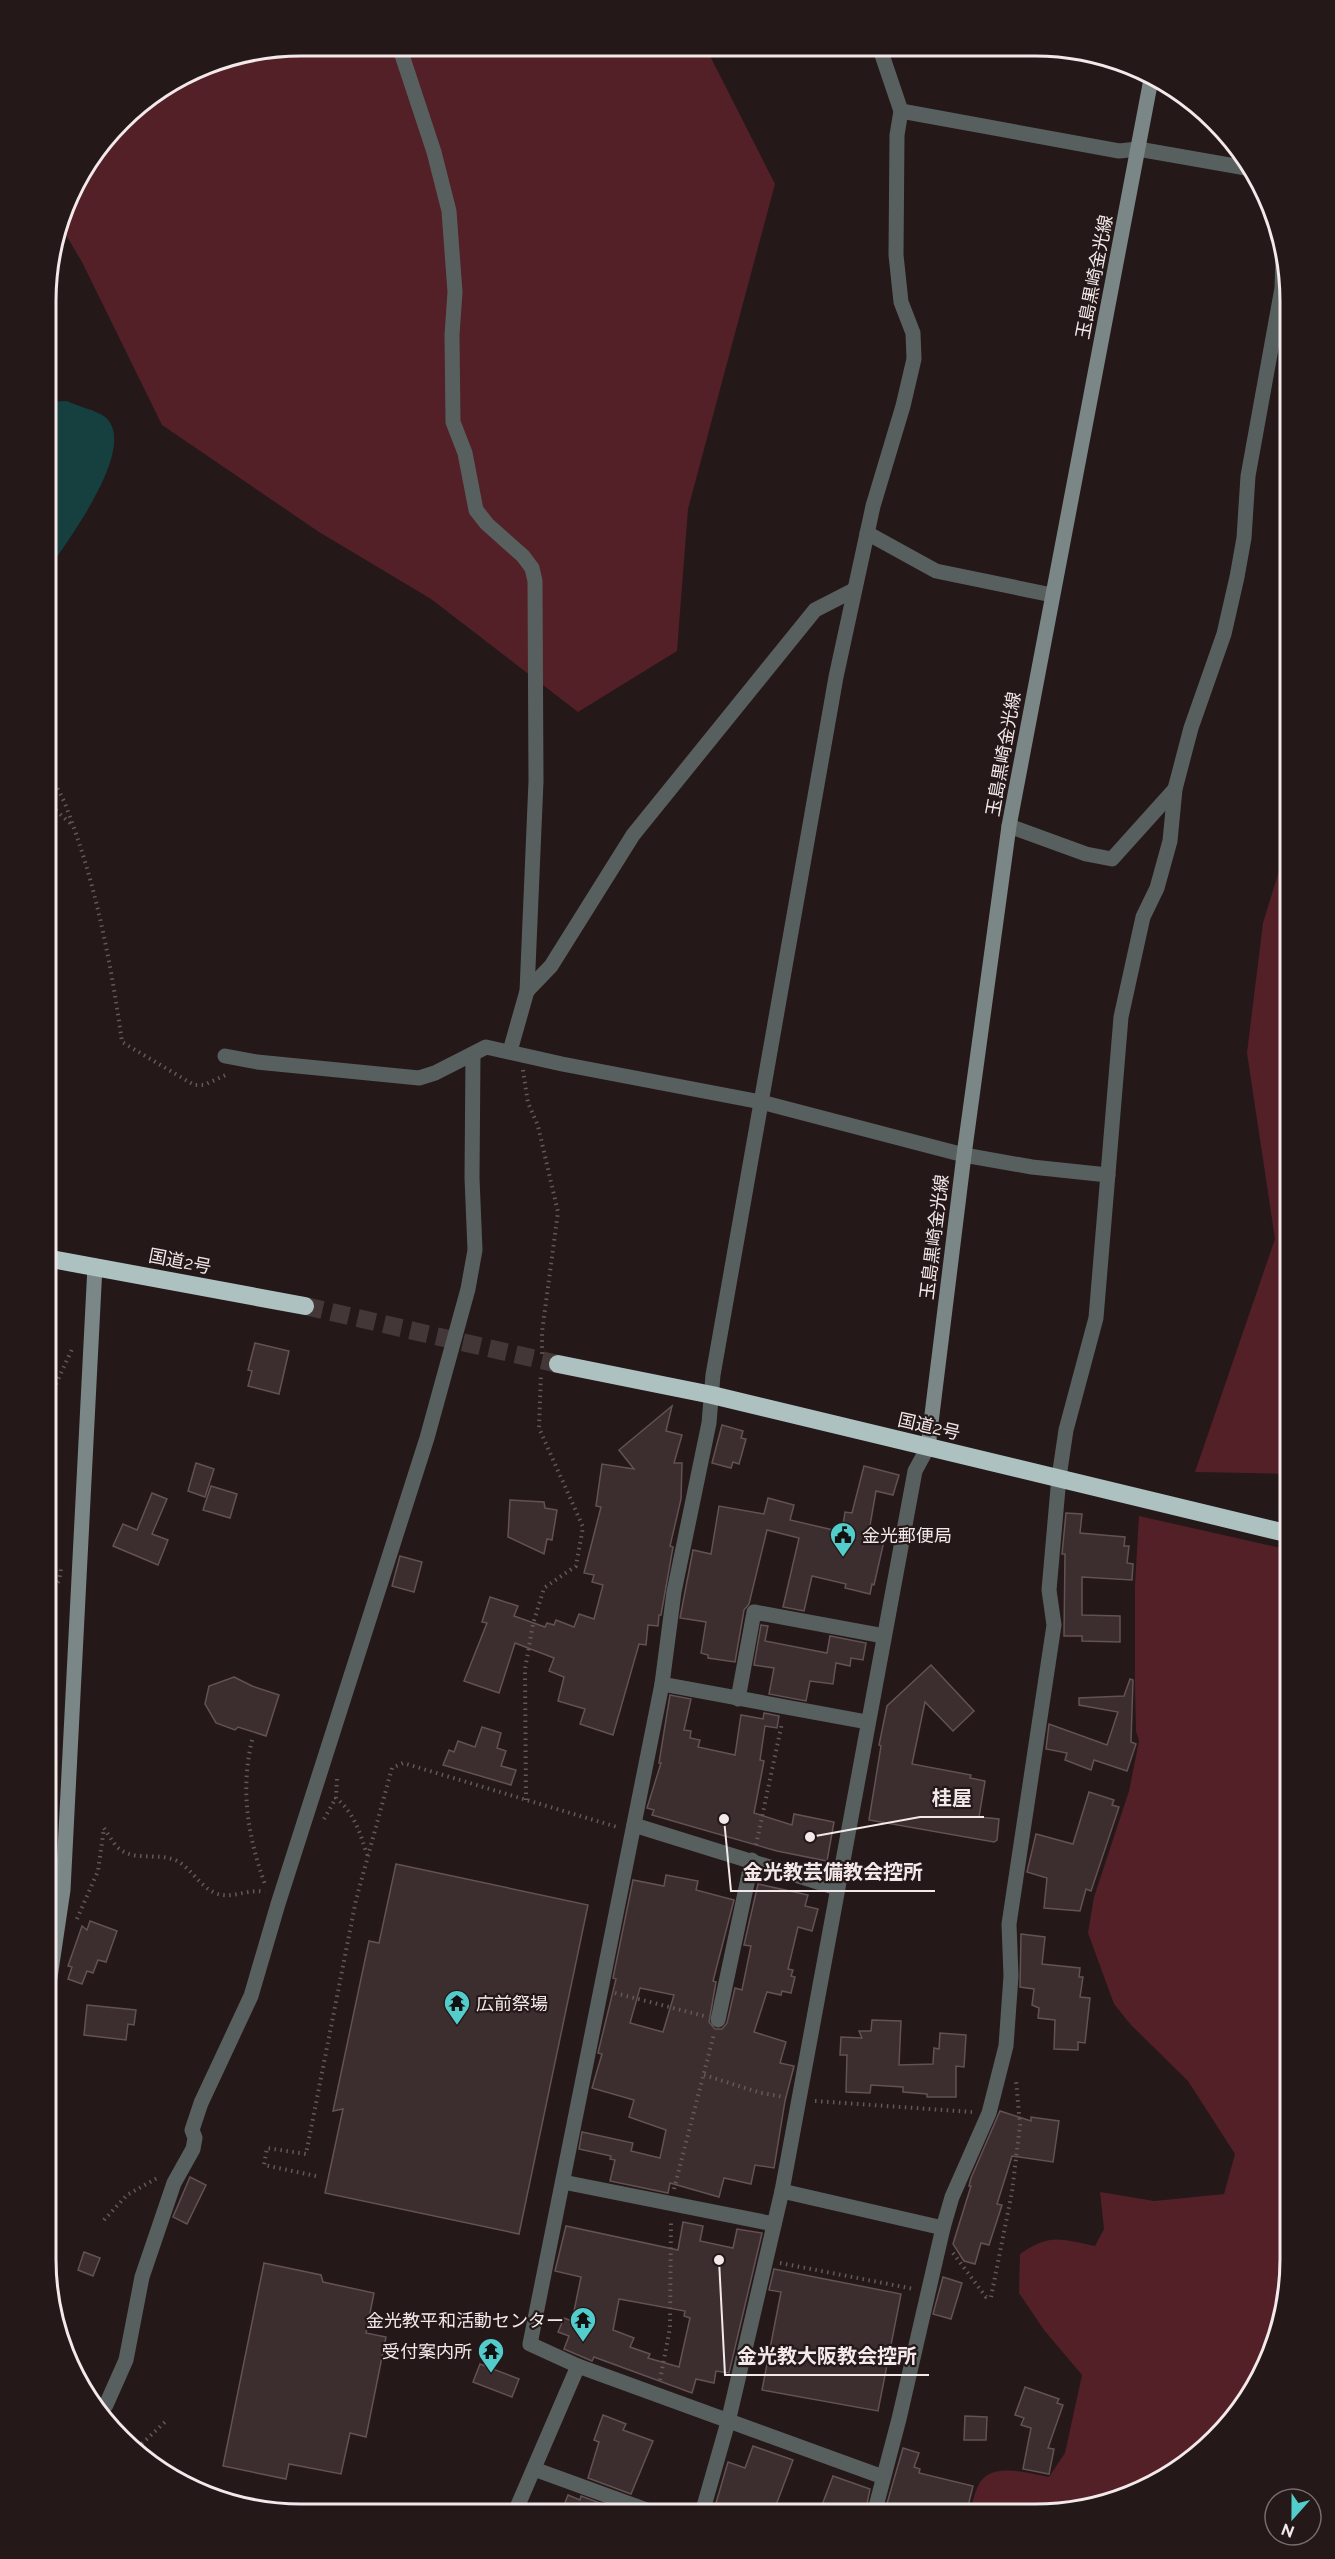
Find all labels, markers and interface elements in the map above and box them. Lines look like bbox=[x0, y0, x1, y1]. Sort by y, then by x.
street label: 玉島黒崎金光線 bbox=[1072, 213, 1116, 341]
street label: 玉島黒崎金光線 bbox=[982, 690, 1024, 818]
street label: 玉島黒崎金光線 bbox=[916, 1173, 952, 1301]
street label: 国道2号 bbox=[147, 1245, 213, 1277]
street label: 国道2号 bbox=[896, 1409, 962, 1443]
public building icon: 金光郵便局 bbox=[828, 1520, 858, 1558]
place label: 金光郵便局 bbox=[862, 1525, 952, 1546]
callout: 桂屋 bbox=[920, 1779, 984, 1817]
text: 桂屋 bbox=[932, 1786, 972, 1810]
callout: 金光教芸備教会控所 bbox=[731, 1853, 935, 1891]
text: 金光教芸備教会控所 bbox=[743, 1860, 923, 1884]
temple icon: 広前祭場 bbox=[442, 1988, 472, 2026]
place label: 広前祭場 bbox=[476, 1993, 548, 2014]
temple icon: 金光教平和活動センター bbox=[568, 2305, 598, 2343]
place label: 金光教平和活動センター bbox=[366, 2310, 564, 2331]
temple icon: 受付案内所 bbox=[476, 2336, 506, 2374]
callout: 金光教大阪教会控所 bbox=[725, 2337, 929, 2375]
place label: 受付案内所 bbox=[382, 2341, 472, 2362]
text: 金光教大阪教会控所 bbox=[737, 2344, 917, 2368]
north arrow bbox=[1263, 2487, 1323, 2547]
text: N bbox=[1279, 2519, 1297, 2542]

